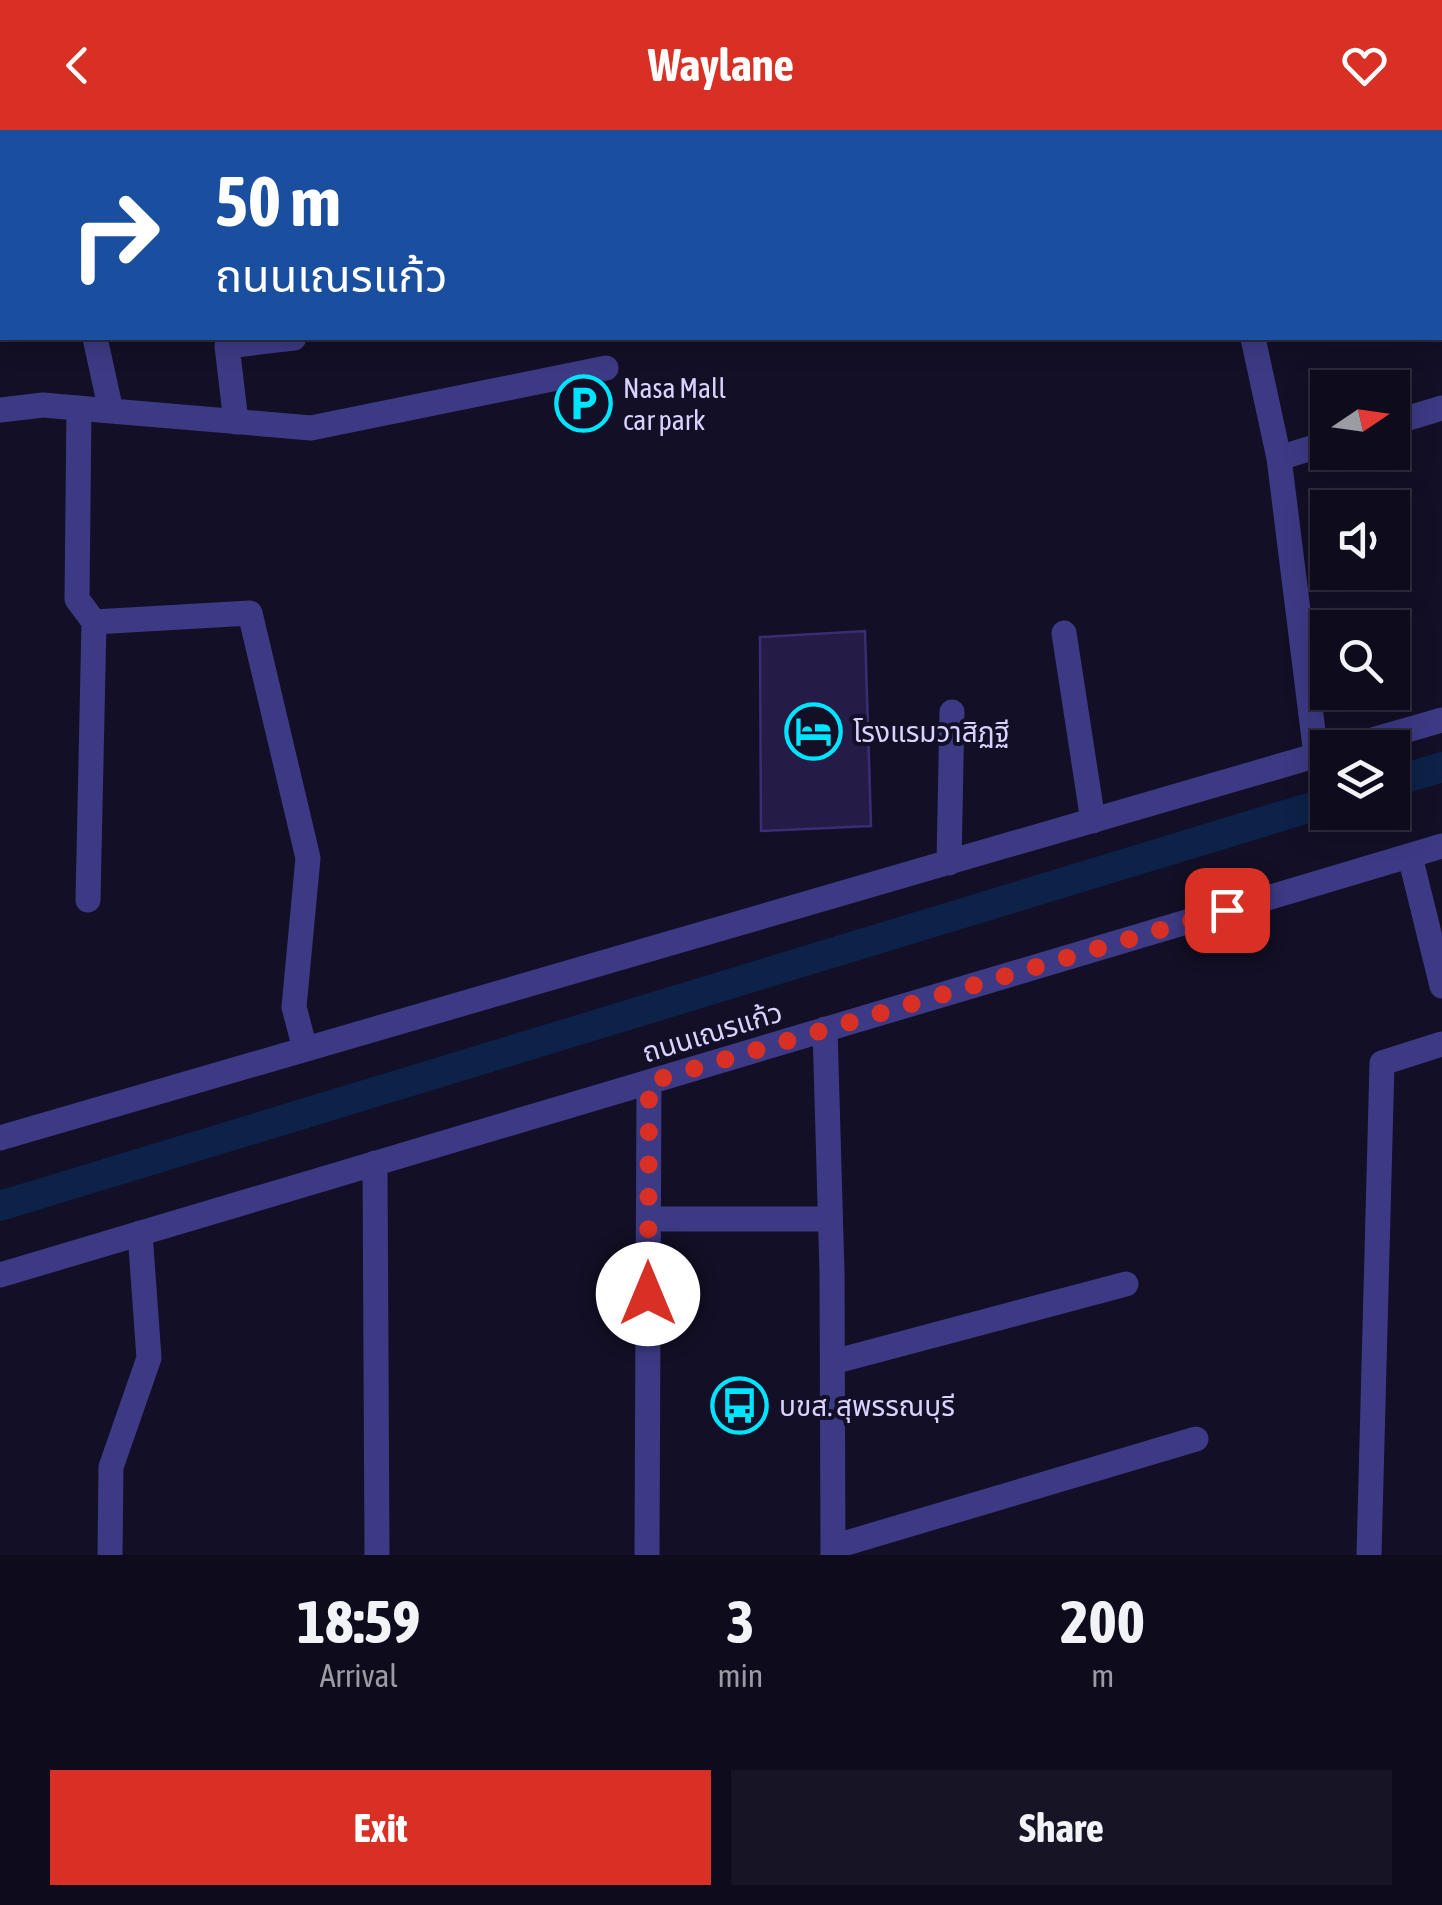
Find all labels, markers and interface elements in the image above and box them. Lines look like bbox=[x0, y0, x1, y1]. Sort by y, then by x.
icon: back bbox=[50, 38, 105, 93]
icon: heart bbox=[1337, 38, 1392, 93]
text: Waylane bbox=[648, 39, 794, 91]
text: 50 m bbox=[215, 161, 341, 241]
icon: right bbox=[50, 170, 180, 300]
text: ถนนเณรแก้ว bbox=[215, 250, 447, 302]
north arrow bbox=[1310, 370, 1410, 470]
map controls bbox=[1310, 370, 1410, 830]
place label: Nasa Mall car park bbox=[623, 372, 726, 436]
parking icon: Nasa Mall car park bbox=[554, 374, 614, 434]
button: sound bbox=[1310, 490, 1410, 590]
button: search bbox=[1310, 610, 1410, 710]
hotel icon: โรงแรมวาสิฏฐี bbox=[784, 702, 844, 762]
place label: โรงแรมวาสิฏฐี bbox=[853, 716, 1010, 748]
button: layers bbox=[1310, 730, 1410, 830]
pin bbox=[1185, 868, 1270, 953]
icon: arrive bbox=[1200, 883, 1255, 938]
street label: ถนนเณรแก้ว bbox=[638, 996, 786, 1068]
position arrow bbox=[596, 1242, 700, 1346]
bus stop icon: บขส. สุพรรณบุรี bbox=[710, 1376, 770, 1436]
place label: บขส. สุพรรณบุรี bbox=[779, 1390, 955, 1423]
text: 18:59 bbox=[297, 1587, 420, 1656]
text: 3 bbox=[726, 1587, 755, 1656]
text: 200 bbox=[1060, 1587, 1145, 1656]
text: Arrival bbox=[320, 1657, 398, 1694]
text: min bbox=[717, 1657, 763, 1694]
text: m bbox=[1091, 1657, 1114, 1694]
button: Exit bbox=[50, 1770, 711, 1885]
button: Share bbox=[731, 1770, 1392, 1885]

